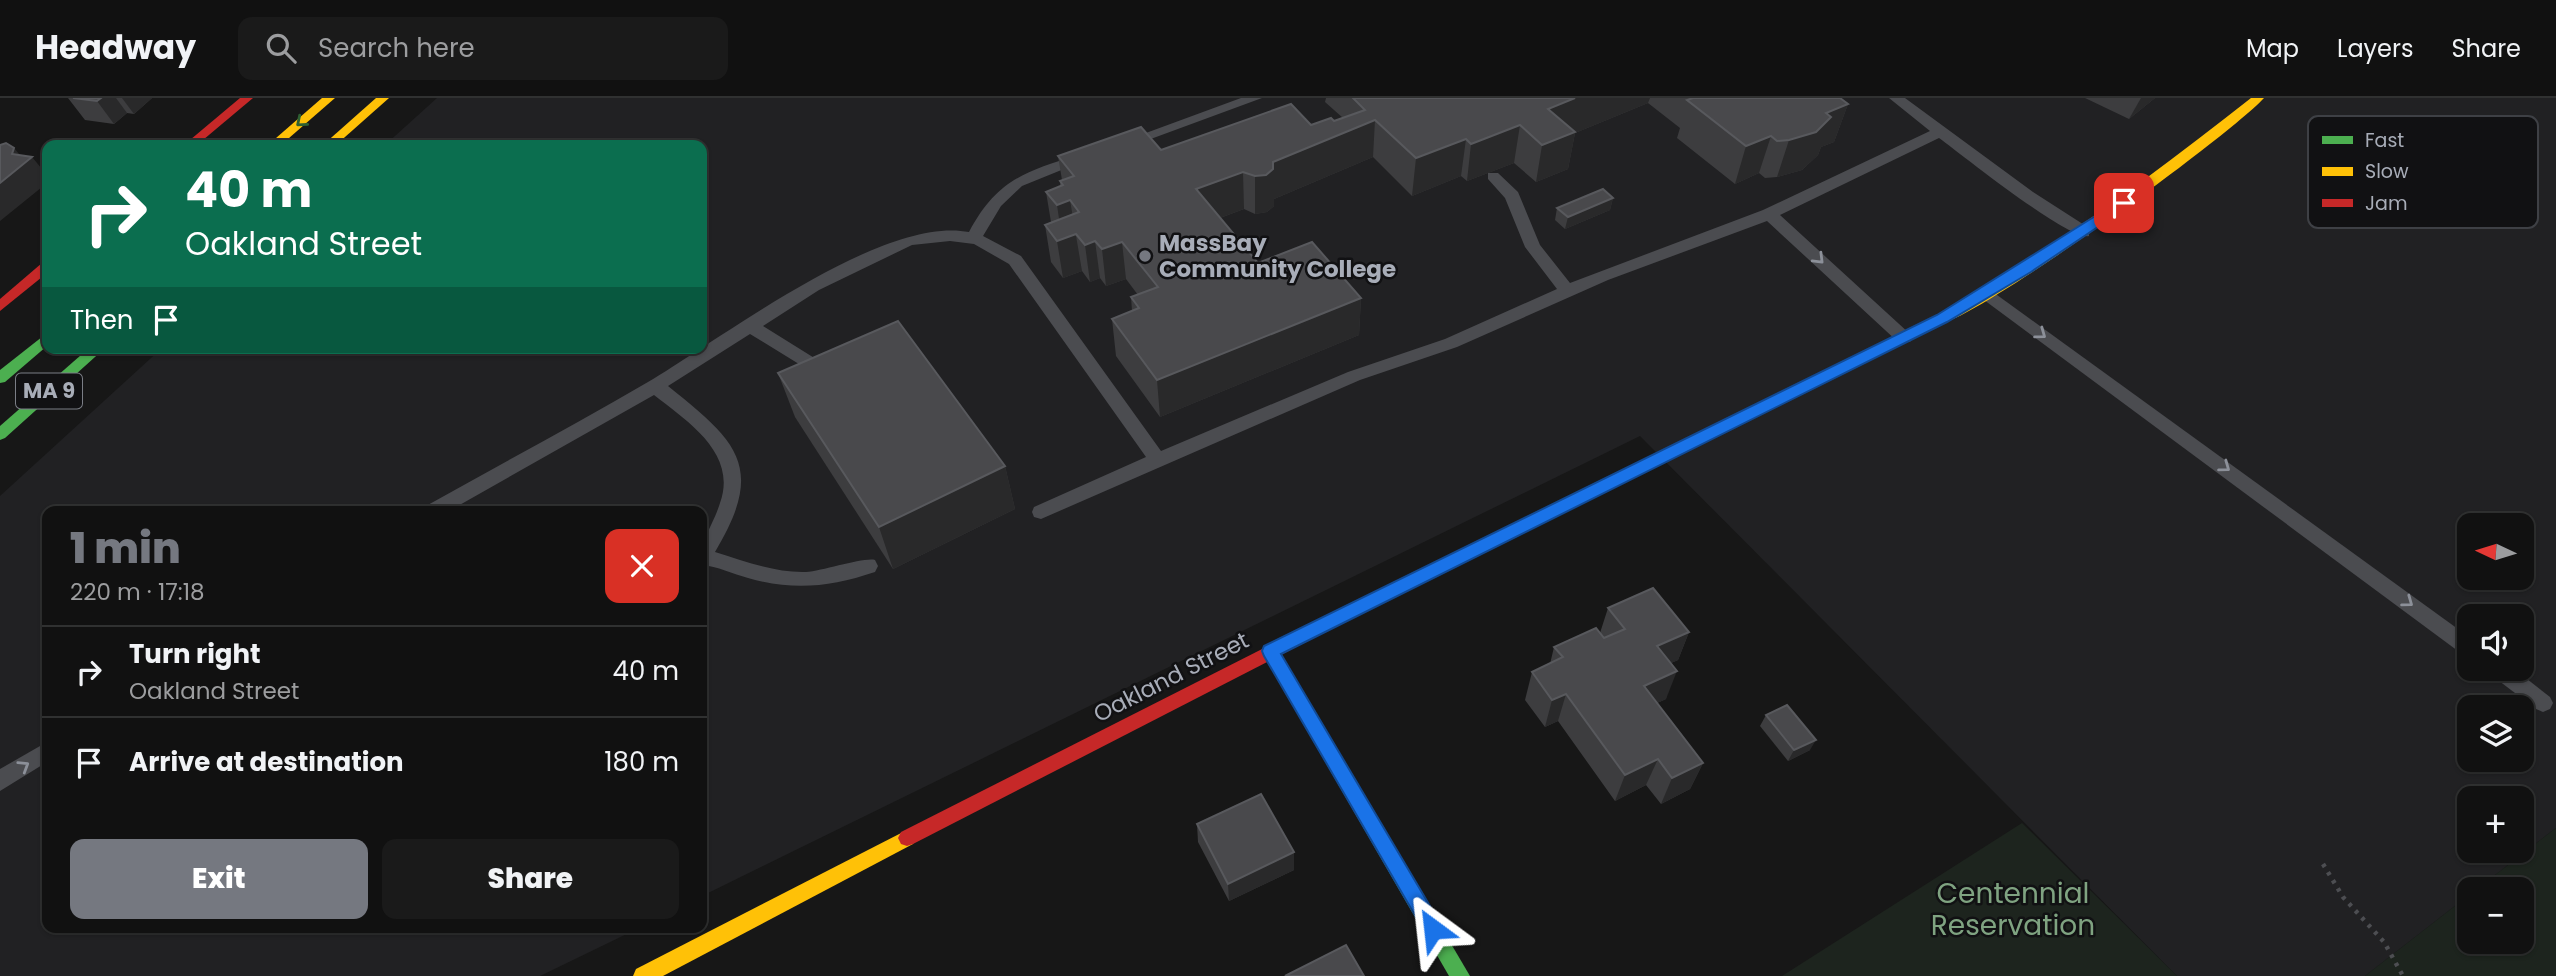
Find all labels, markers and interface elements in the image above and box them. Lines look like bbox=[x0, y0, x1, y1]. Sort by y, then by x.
search box bbox=[238, 17, 728, 80]
text: Headway bbox=[35, 24, 196, 71]
icon: search bbox=[262, 29, 300, 67]
text: Search here bbox=[318, 30, 475, 66]
text: Map bbox=[2246, 32, 2299, 65]
text: Layers bbox=[2337, 32, 2413, 65]
text: Share bbox=[2451, 32, 2521, 65]
one-way arrow bbox=[297, 114, 310, 126]
legend bbox=[2308, 116, 2538, 228]
text: Fast bbox=[2365, 127, 2404, 154]
text: 40 m bbox=[185, 156, 312, 224]
text: Slow bbox=[2365, 158, 2409, 185]
icon: right bbox=[70, 168, 161, 259]
pin bbox=[2094, 173, 2154, 233]
icon: arrive bbox=[2105, 184, 2143, 222]
text: Jam bbox=[2365, 190, 2407, 217]
text: Oakland Street bbox=[185, 221, 422, 266]
place label: MassBay Community College bbox=[1159, 227, 1396, 285]
marker: MassBay Community College bbox=[1137, 248, 1153, 264]
one-way arrow bbox=[1811, 251, 1824, 264]
icon: arrive bbox=[147, 301, 185, 339]
text: Then bbox=[70, 302, 133, 338]
one-way arrow bbox=[2033, 325, 2046, 338]
road number: MA 9 bbox=[16, 374, 82, 408]
one-way arrow bbox=[2217, 459, 2230, 471]
north arrow bbox=[2457, 513, 2534, 590]
map controls bbox=[2457, 513, 2534, 954]
text: 1 min bbox=[70, 519, 181, 578]
button: close bbox=[605, 529, 679, 603]
text: 220 m · 17:18 bbox=[70, 576, 205, 608]
one-way arrow bbox=[2400, 594, 2413, 607]
button: sound bbox=[2457, 604, 2534, 681]
street label: Oakland Street bbox=[1088, 624, 1254, 730]
text: Turn right bbox=[129, 636, 261, 672]
icon: right bbox=[70, 653, 108, 691]
text: 40 m bbox=[613, 653, 679, 689]
text: Oakland Street bbox=[129, 675, 299, 707]
button: layers bbox=[2457, 695, 2534, 772]
icon: arrive bbox=[70, 744, 108, 782]
text: Arrive at destination bbox=[129, 744, 404, 780]
text: 180 m bbox=[604, 744, 679, 780]
one-way arrow bbox=[16, 761, 29, 774]
button: + bbox=[2457, 786, 2534, 863]
button: Exit bbox=[70, 839, 368, 919]
button: Share bbox=[382, 839, 679, 919]
park label: Centennial Reservation bbox=[1931, 874, 2095, 945]
button: − bbox=[2457, 877, 2534, 954]
position arrow bbox=[1396, 892, 1470, 966]

